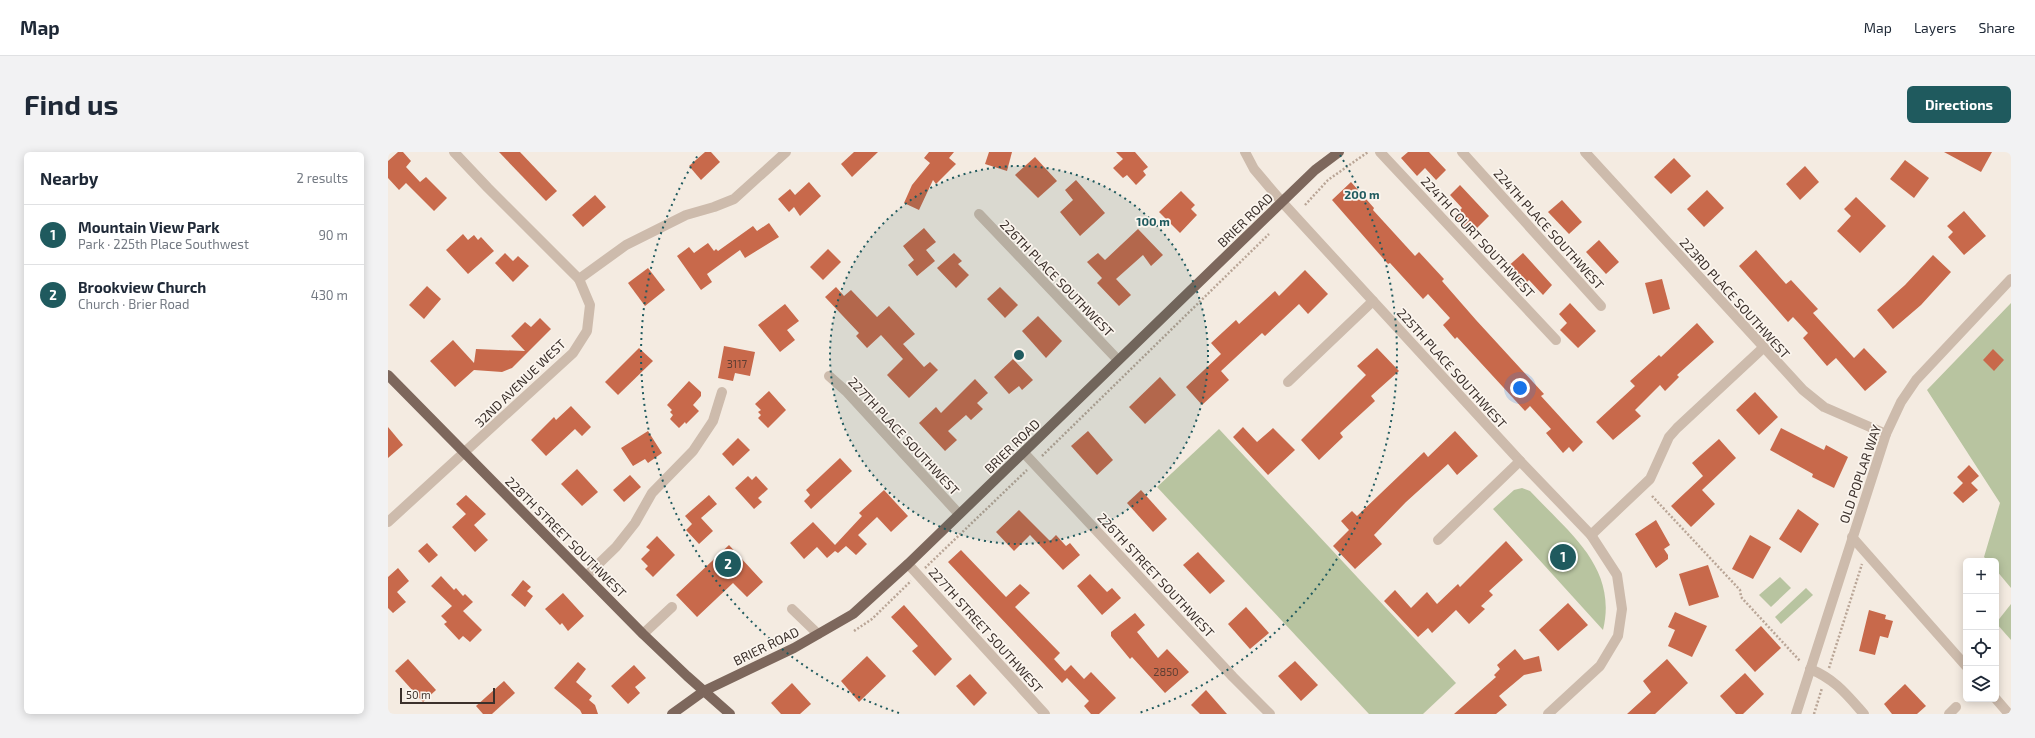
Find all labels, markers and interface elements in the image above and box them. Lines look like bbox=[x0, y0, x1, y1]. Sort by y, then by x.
text: Map bbox=[20, 16, 60, 39]
text: Map bbox=[1864, 19, 1892, 36]
text: Layers bbox=[1914, 19, 1956, 36]
text: Share bbox=[1978, 19, 2015, 36]
button: Directions bbox=[1907, 86, 2011, 123]
text: Find us bbox=[24, 87, 118, 121]
street label: 224TH PLACE SOUTHWEST bbox=[1491, 165, 1608, 293]
text: Nearby bbox=[40, 168, 98, 188]
text: 2 results bbox=[296, 170, 348, 186]
street label: 224TH COURT SOUTHWEST bbox=[1418, 173, 1539, 301]
text: 200 m bbox=[1344, 187, 1380, 201]
street label: BRIER ROAD bbox=[1214, 190, 1276, 250]
text: 100 m bbox=[1136, 214, 1170, 228]
street label: 226TH PLACE SOUTHWEST bbox=[997, 216, 1117, 340]
text: Mountain View Park bbox=[78, 218, 220, 236]
text: 1 bbox=[50, 227, 56, 243]
text: 90 m bbox=[318, 227, 348, 243]
street label: 223RD PLACE SOUTHWEST bbox=[1677, 234, 1794, 362]
text: Park · 225th Place Southwest bbox=[78, 236, 249, 252]
text: Brookview Church bbox=[78, 278, 206, 296]
text: 2 bbox=[49, 287, 57, 303]
text: 430 m bbox=[311, 287, 348, 303]
text: Church · Brier Road bbox=[78, 296, 189, 312]
street label: 225TH PLACE SOUTHWEST bbox=[1394, 305, 1510, 432]
street label: 32ND AVENUE WEST bbox=[471, 335, 569, 430]
centre of rings bbox=[1012, 348, 1026, 362]
house number: 3117 bbox=[727, 357, 748, 370]
street label: 227TH PLACE SOUTHWEST bbox=[845, 374, 963, 499]
your location bbox=[1510, 378, 1530, 398]
street label: BRIER ROAD bbox=[981, 416, 1043, 476]
street label: OLD POPLAR WAY bbox=[1836, 422, 1885, 525]
street label: 228TH STREET SOUTHWEST bbox=[502, 473, 630, 601]
street label: 226TH STREET SOUTHWEST bbox=[1094, 510, 1218, 641]
pin: 1 bbox=[1550, 542, 1576, 572]
pin: 2 bbox=[715, 549, 741, 579]
map controls bbox=[1963, 558, 1999, 702]
button: + bbox=[1963, 558, 1999, 594]
street label: 227TH STREET SOUTHWEST bbox=[925, 564, 1047, 696]
button: − bbox=[1963, 594, 1999, 630]
street label: BRIER ROAD bbox=[731, 623, 801, 669]
button: locate bbox=[1963, 630, 1999, 666]
house number: 2850 bbox=[1153, 665, 1179, 678]
button: layers bbox=[1963, 666, 1999, 702]
scale bar bbox=[400, 686, 495, 705]
text: 50 m bbox=[406, 688, 431, 701]

